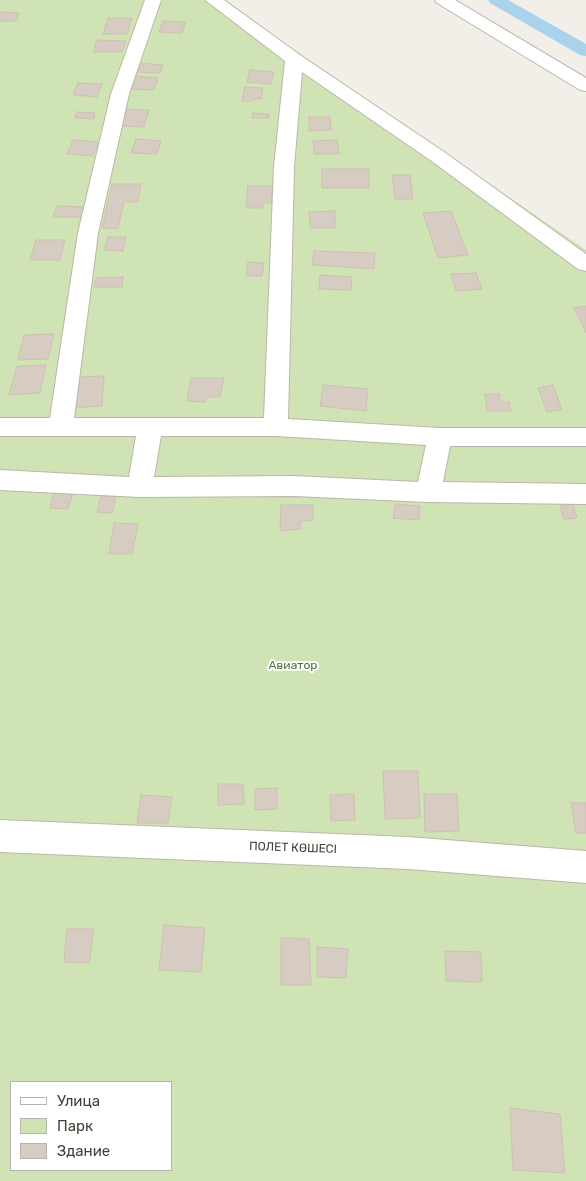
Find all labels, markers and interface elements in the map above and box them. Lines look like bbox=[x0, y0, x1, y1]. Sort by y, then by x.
park label: Авиатор bbox=[269, 659, 317, 673]
street label: ПОЛЕТ КӨШЕСІ bbox=[249, 839, 337, 857]
legend bbox=[10, 1081, 172, 1171]
text: Улица bbox=[57, 1092, 100, 1110]
text: Парк bbox=[57, 1117, 93, 1135]
text: Здание bbox=[57, 1142, 110, 1160]

